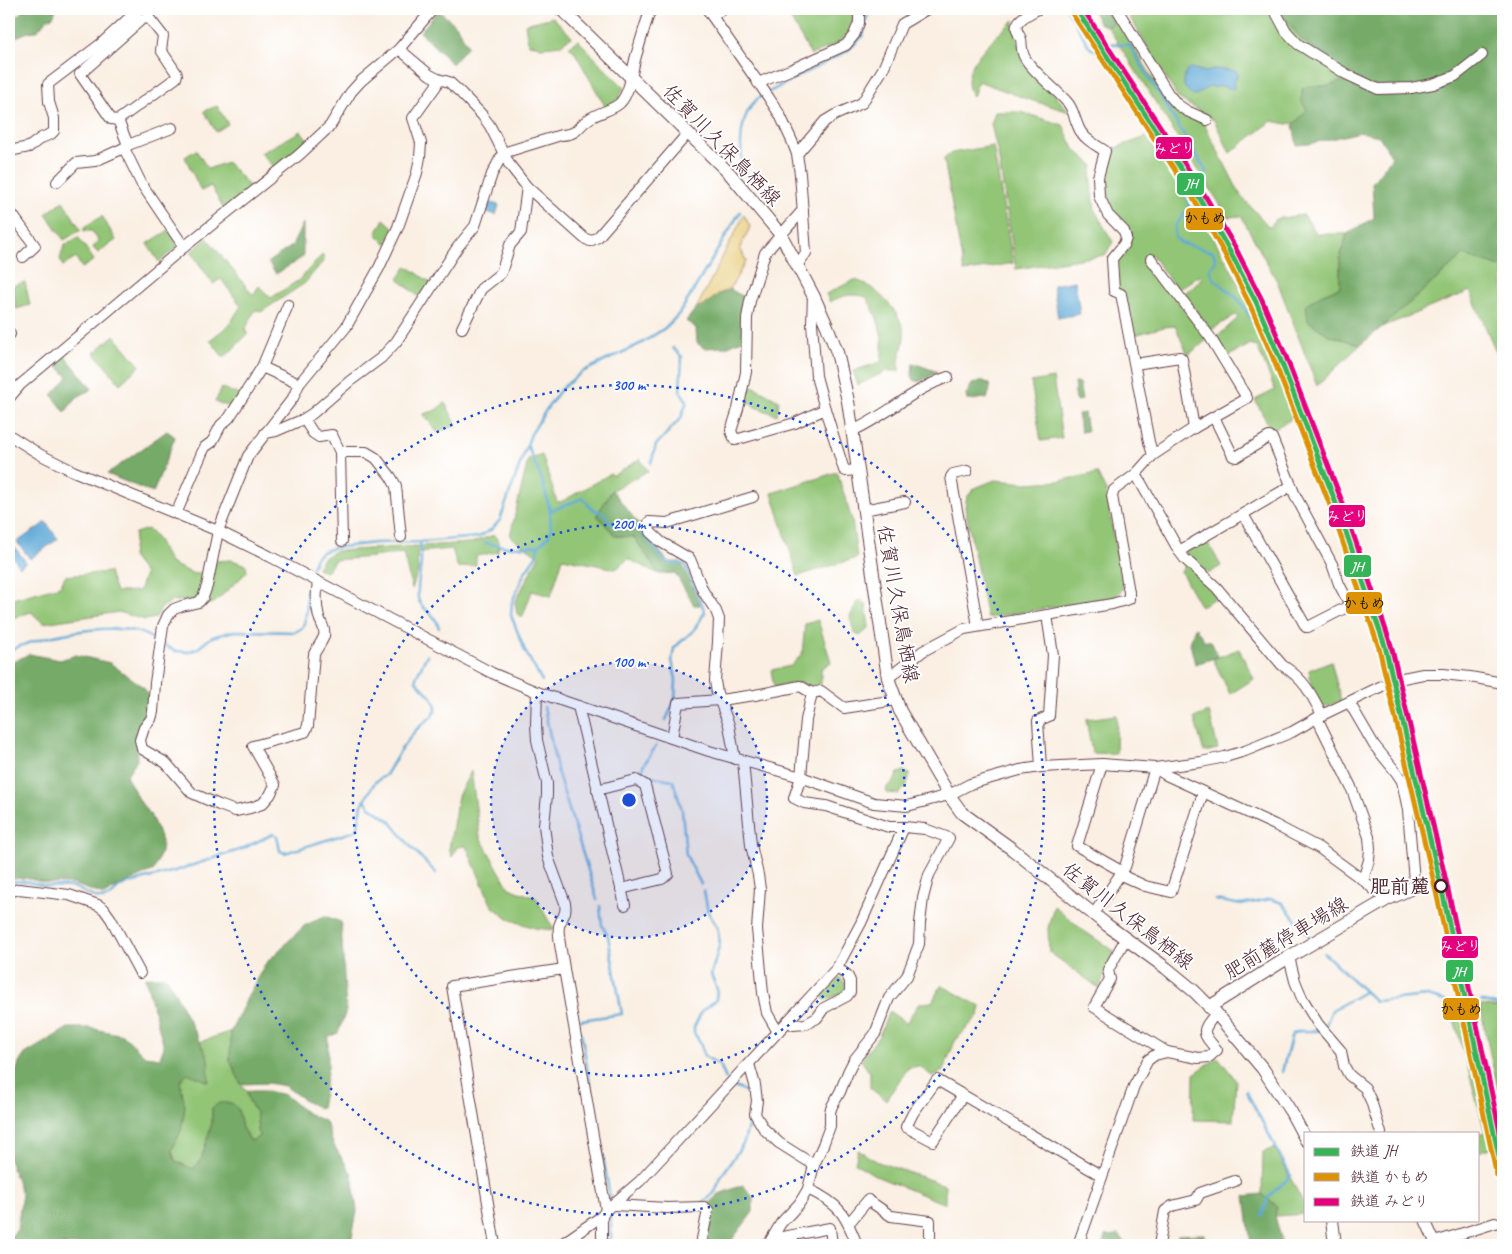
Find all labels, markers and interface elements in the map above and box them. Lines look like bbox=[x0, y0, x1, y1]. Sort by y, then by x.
street label: 佐賀川久保鳥栖線 bbox=[657, 79, 787, 211]
line badge: みどり bbox=[1155, 136, 1193, 160]
text: みどり bbox=[1153, 140, 1195, 157]
line badge: JH bbox=[1176, 172, 1205, 196]
text: JH bbox=[1184, 175, 1200, 192]
line badge: かもめ bbox=[1185, 207, 1224, 231]
text: かもめ bbox=[1184, 210, 1226, 227]
text: 300 m bbox=[613, 376, 647, 395]
line badge: みどり bbox=[1328, 504, 1366, 528]
text: みどり bbox=[1326, 508, 1368, 525]
text: 200 m bbox=[613, 515, 647, 534]
street label: 佐賀川久保鳥栖線 bbox=[872, 523, 924, 685]
line badge: JH bbox=[1343, 554, 1372, 578]
text: JH bbox=[1350, 558, 1366, 575]
line badge: かもめ bbox=[1345, 591, 1383, 615]
text: かもめ bbox=[1343, 595, 1385, 612]
text: 100 m bbox=[613, 653, 647, 672]
centre of rings bbox=[620, 791, 638, 809]
street label: 佐賀川久保鳥栖線 bbox=[1057, 857, 1199, 975]
place label: 肥前麓 bbox=[1370, 874, 1430, 899]
marker: 肥前麓 bbox=[1434, 879, 1448, 893]
street label: 肥前麓停車場線 bbox=[1220, 891, 1352, 985]
line badge: みどり bbox=[1441, 935, 1479, 959]
text: みどり bbox=[1439, 938, 1481, 955]
line badge: JH bbox=[1445, 959, 1474, 983]
text: JH bbox=[1452, 963, 1468, 980]
line badge: かもめ bbox=[1442, 997, 1480, 1021]
text: かもめ bbox=[1440, 1001, 1482, 1018]
legend bbox=[1304, 1132, 1480, 1222]
text: 鉄道 JH bbox=[1350, 1142, 1399, 1161]
text: 鉄道 かもめ bbox=[1350, 1168, 1429, 1187]
text: 鉄道 みどり bbox=[1350, 1192, 1429, 1211]

